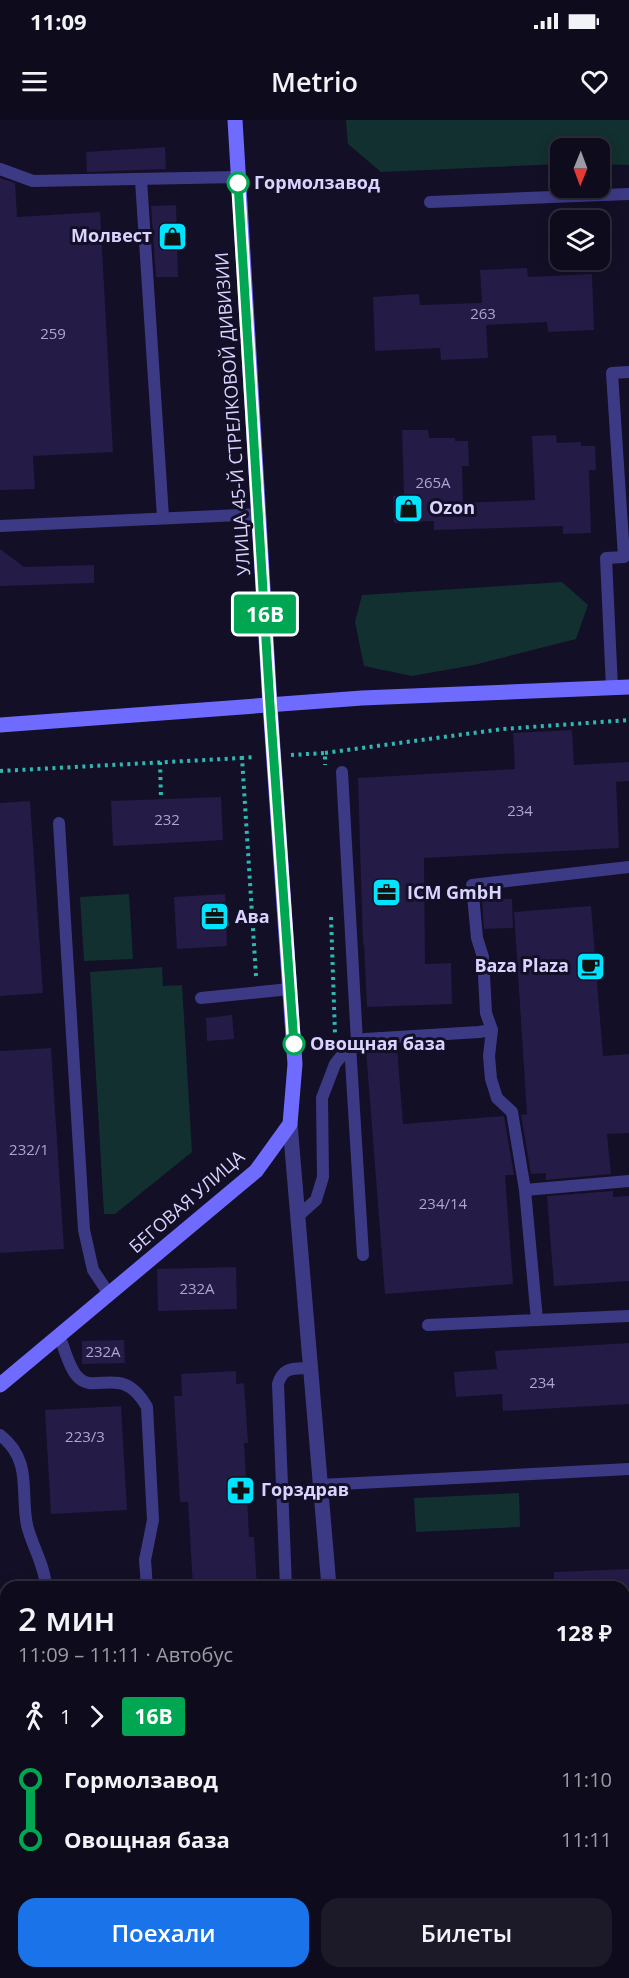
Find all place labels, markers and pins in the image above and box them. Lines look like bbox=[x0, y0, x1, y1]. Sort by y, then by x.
place label: Гормолзавод bbox=[254, 170, 380, 194]
marker: Гормолзавод bbox=[227, 172, 249, 194]
shop icon: Молвест bbox=[157, 220, 189, 252]
place label: Молвест bbox=[71, 223, 152, 247]
shop icon: Ozon bbox=[392, 492, 424, 524]
place label: Ozon bbox=[429, 495, 475, 519]
office icon: ICM GmbH bbox=[370, 877, 402, 909]
place label: ICM GmbH bbox=[407, 880, 502, 904]
office icon: Ава bbox=[198, 901, 230, 933]
place label: Ава bbox=[235, 904, 270, 928]
cafe icon: Baza Plaza bbox=[574, 950, 606, 982]
place label: Baza Plaza bbox=[474, 953, 569, 977]
place label: Овощная база bbox=[310, 1031, 446, 1055]
marker: Овощная база bbox=[283, 1033, 305, 1055]
pharmacy icon: Горздрав bbox=[224, 1474, 256, 1506]
place label: Горздрав bbox=[261, 1477, 349, 1501]

